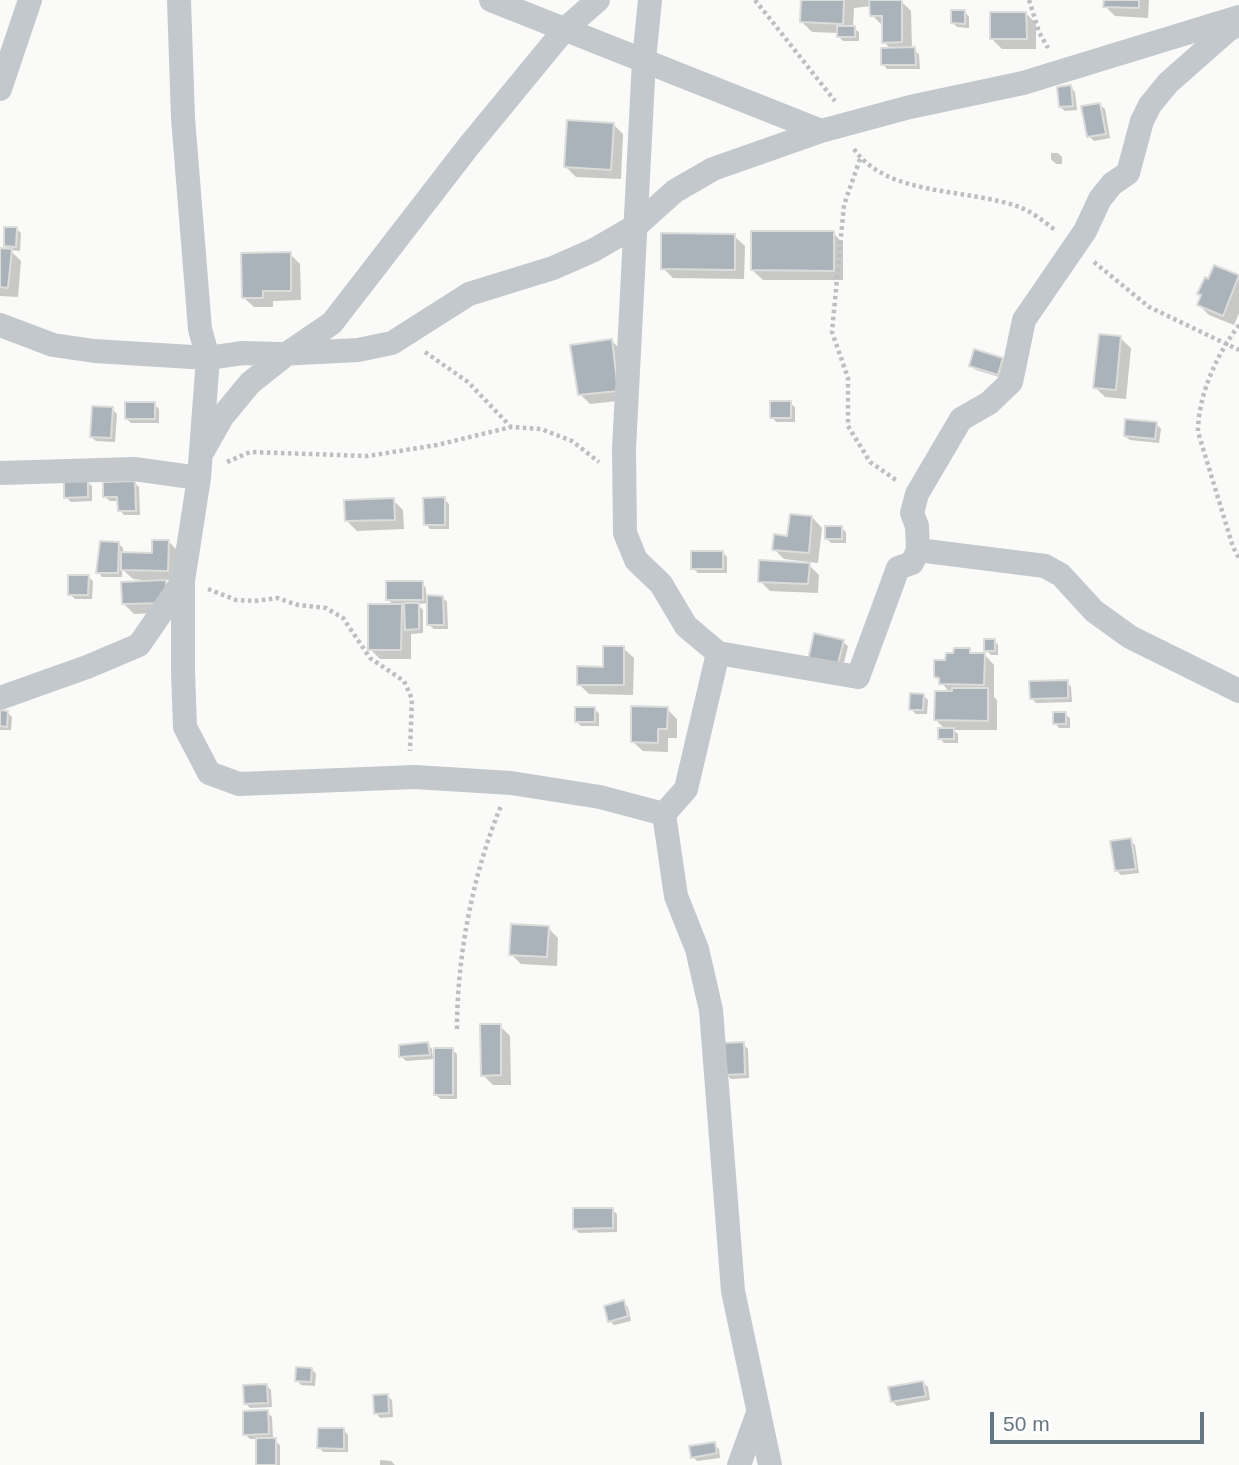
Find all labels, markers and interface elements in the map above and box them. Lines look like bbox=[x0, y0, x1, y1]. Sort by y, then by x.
scale bar bbox=[994, 1398, 1208, 1442]
text: 50 m bbox=[1003, 1412, 1050, 1435]

